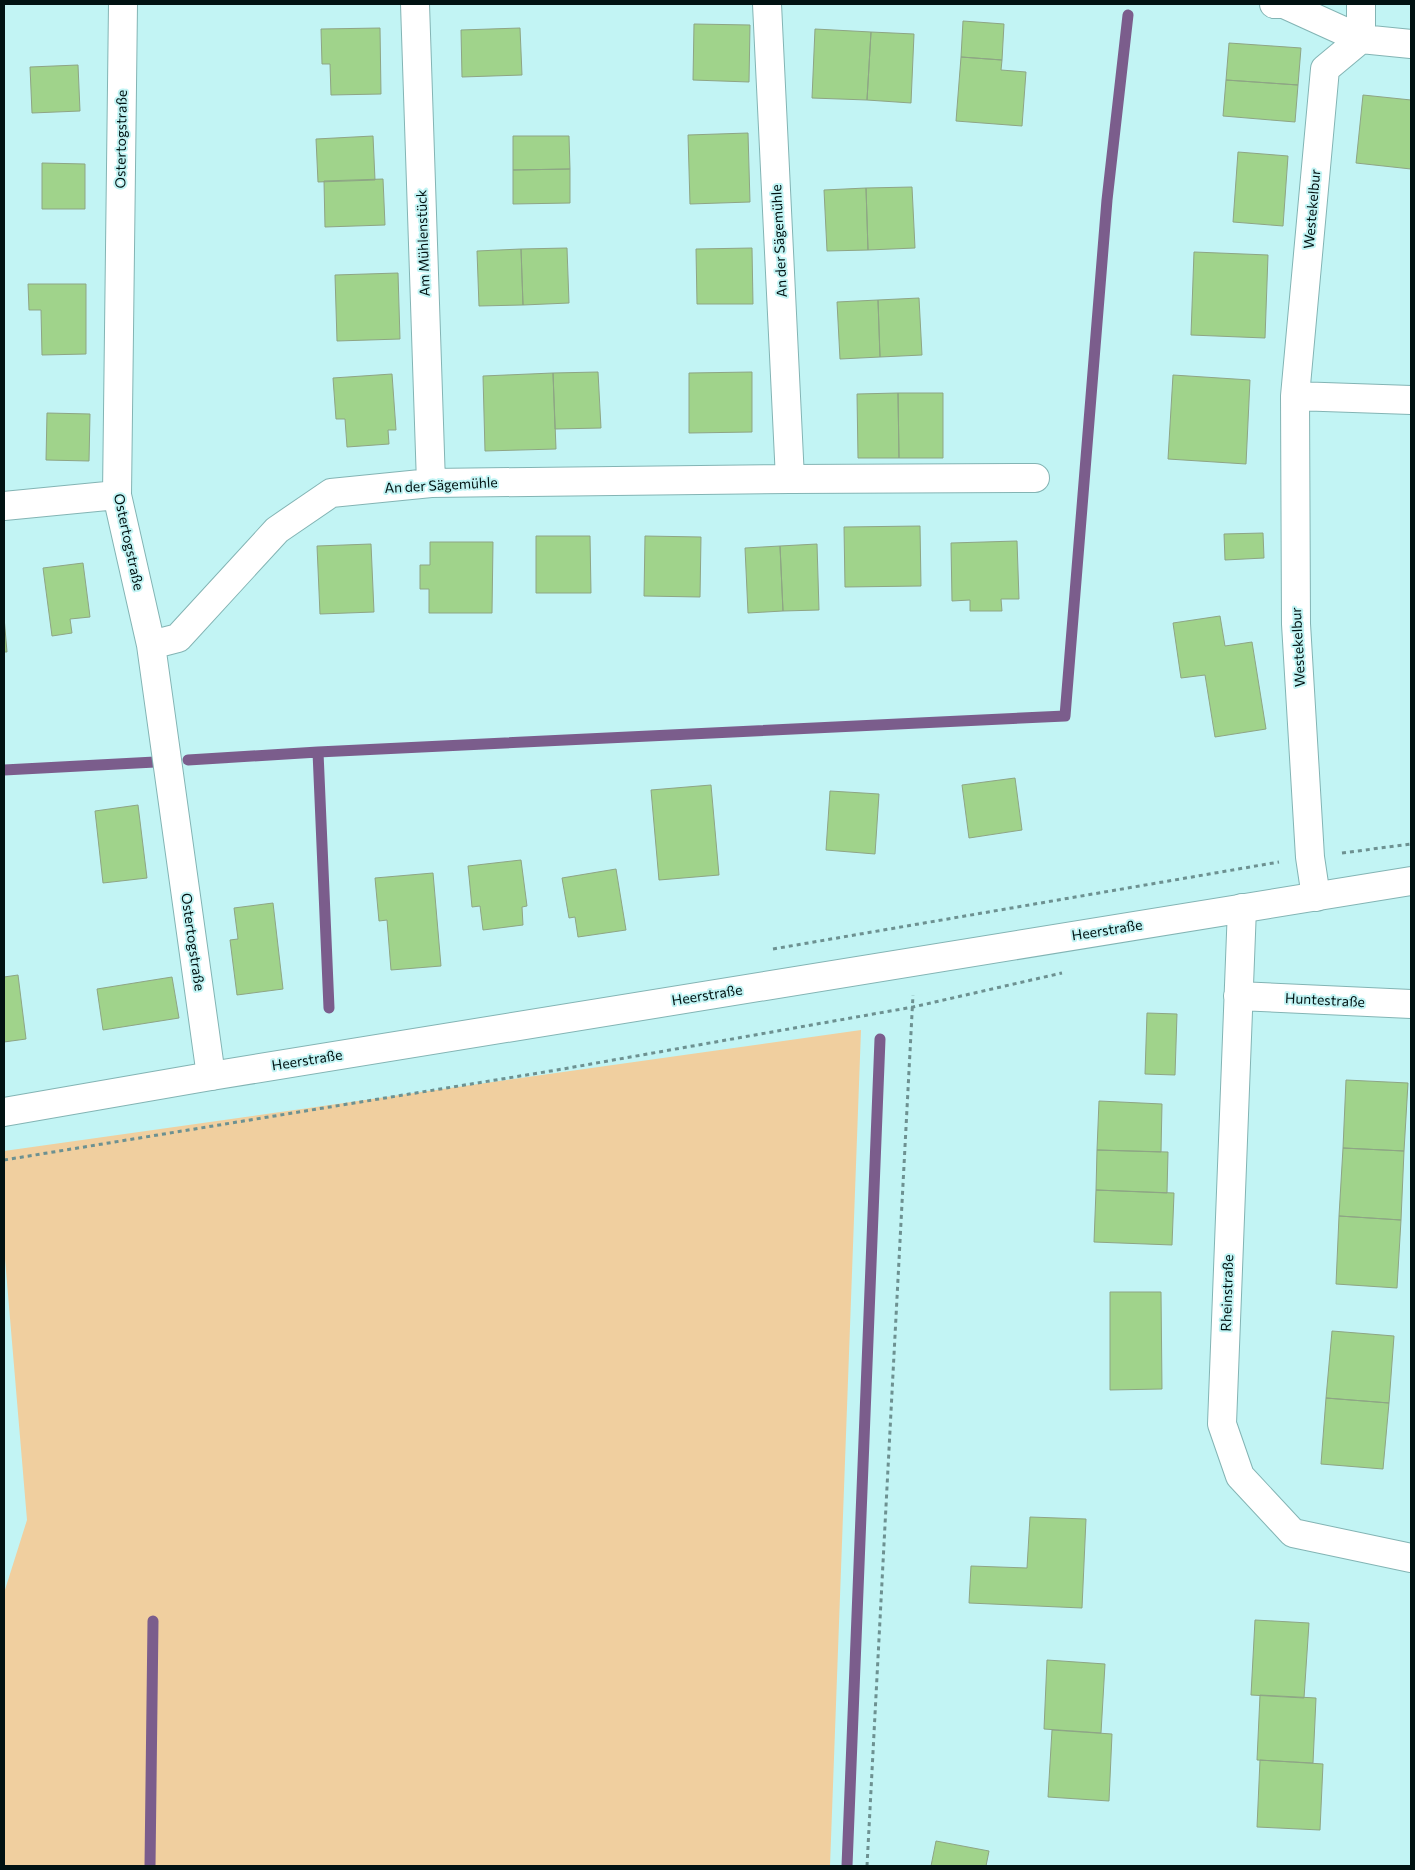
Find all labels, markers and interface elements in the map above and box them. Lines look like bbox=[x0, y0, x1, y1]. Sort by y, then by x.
street label: Ostertogstraße bbox=[111, 89, 130, 188]
street label: Westekelbur bbox=[1300, 168, 1323, 250]
street label: An der Sägemühle bbox=[767, 184, 790, 298]
street label: Am Mühlenstück bbox=[412, 189, 433, 297]
street label: An der Sägemühle bbox=[384, 473, 498, 496]
street label: Ostertogstraße bbox=[111, 492, 148, 592]
street label: Westekelbur bbox=[1287, 606, 1308, 687]
street label: Ostertogstraße bbox=[178, 892, 209, 992]
street label: Heerstraße bbox=[1070, 916, 1143, 943]
street label: Heerstraße bbox=[670, 981, 743, 1008]
street label: Huntestraße bbox=[1285, 989, 1365, 1010]
street label: Heerstraße bbox=[270, 1046, 343, 1073]
street label: Rheinstraße bbox=[1217, 1254, 1236, 1332]

